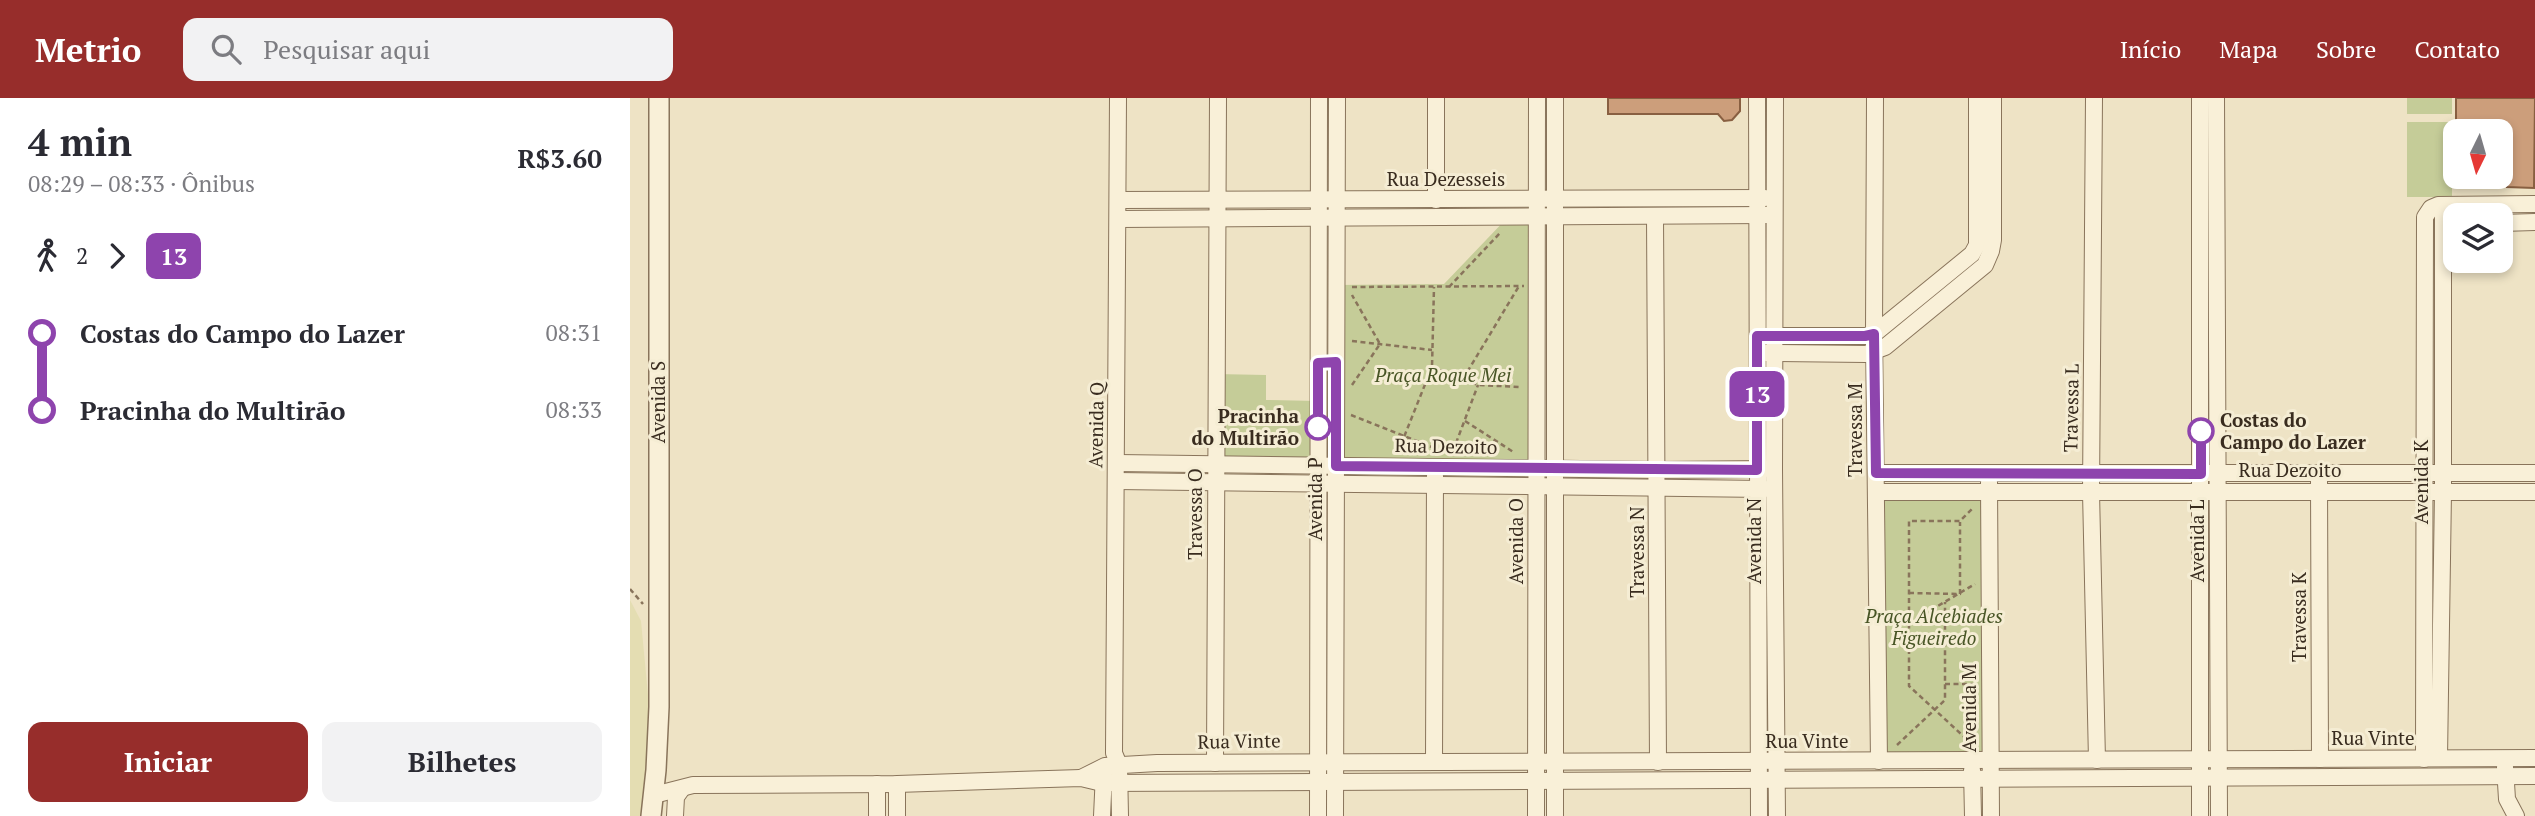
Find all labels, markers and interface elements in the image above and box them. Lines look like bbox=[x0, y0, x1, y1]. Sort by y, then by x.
search box bbox=[183, 18, 673, 81]
text: Metrio bbox=[35, 28, 141, 71]
icon: search bbox=[207, 30, 245, 68]
text: Pesquisar aqui bbox=[263, 32, 430, 66]
text: Início bbox=[2120, 33, 2181, 65]
text: Mapa bbox=[2219, 33, 2278, 65]
text: Sobre bbox=[2316, 33, 2376, 65]
text: Contato bbox=[2414, 33, 2500, 65]
text: 4 min bbox=[28, 117, 132, 167]
north arrow bbox=[2443, 119, 2513, 189]
map controls bbox=[2443, 119, 2513, 273]
text: R$3.60 bbox=[517, 141, 602, 175]
street label: Rua Dezesseis bbox=[1387, 166, 1505, 191]
text: 08:29 – 08:33 · Ônibus bbox=[28, 168, 255, 199]
button: layers bbox=[2443, 203, 2513, 273]
icon: walk bbox=[28, 237, 66, 275]
icon: forward bbox=[98, 237, 136, 275]
text: 2 bbox=[76, 240, 88, 271]
text: 13 bbox=[160, 240, 187, 272]
text: Costas do Campo do Lazer bbox=[80, 316, 405, 350]
text: 08:31 bbox=[545, 317, 602, 348]
street label: Avenida S bbox=[645, 361, 670, 443]
park label: Praça Roque Mei bbox=[1374, 362, 1512, 387]
street label: Travessa L bbox=[2057, 363, 2084, 452]
line badge: 13 bbox=[1726, 371, 1788, 417]
text: 13 bbox=[1743, 378, 1771, 410]
street label: Avenida Q bbox=[1082, 381, 1109, 468]
street label: Travessa M bbox=[1842, 383, 1867, 477]
text: Pracinha do Multirão bbox=[80, 393, 345, 427]
text: 08:33 bbox=[545, 394, 602, 425]
place label: Pracinha do Multirão bbox=[1191, 403, 1299, 450]
place label: Costas do Campo do Lazer bbox=[2220, 407, 2367, 454]
marker: Pracinha do Multirão bbox=[1305, 414, 1331, 440]
marker: Costas do Campo do Lazer bbox=[2188, 418, 2214, 444]
street label: Rua Dezoito bbox=[1394, 432, 1498, 459]
street label: Avenida K bbox=[2408, 439, 2433, 524]
street label: Avenida P bbox=[1302, 457, 1327, 541]
street label: Rua Dezoito bbox=[2239, 457, 2341, 482]
street label: Travessa O bbox=[1182, 468, 1207, 560]
street label: Avenida O bbox=[1503, 498, 1528, 584]
street label: Avenida N bbox=[1741, 498, 1766, 584]
street label: Avenida L bbox=[2184, 499, 2209, 582]
street label: Travessa N bbox=[1624, 506, 1649, 598]
street label: Travessa K bbox=[2286, 571, 2311, 662]
park label: Praça Alcebiades Figueiredo bbox=[1864, 603, 2003, 650]
street label: Avenida M bbox=[1956, 664, 1981, 752]
button: Iniciar bbox=[28, 722, 308, 802]
button: Bilhetes bbox=[322, 722, 602, 802]
street label: Rua Vinte bbox=[2331, 725, 2415, 750]
street label: Rua Vinte bbox=[1197, 727, 1281, 754]
street label: Rua Vinte bbox=[1765, 728, 1849, 753]

